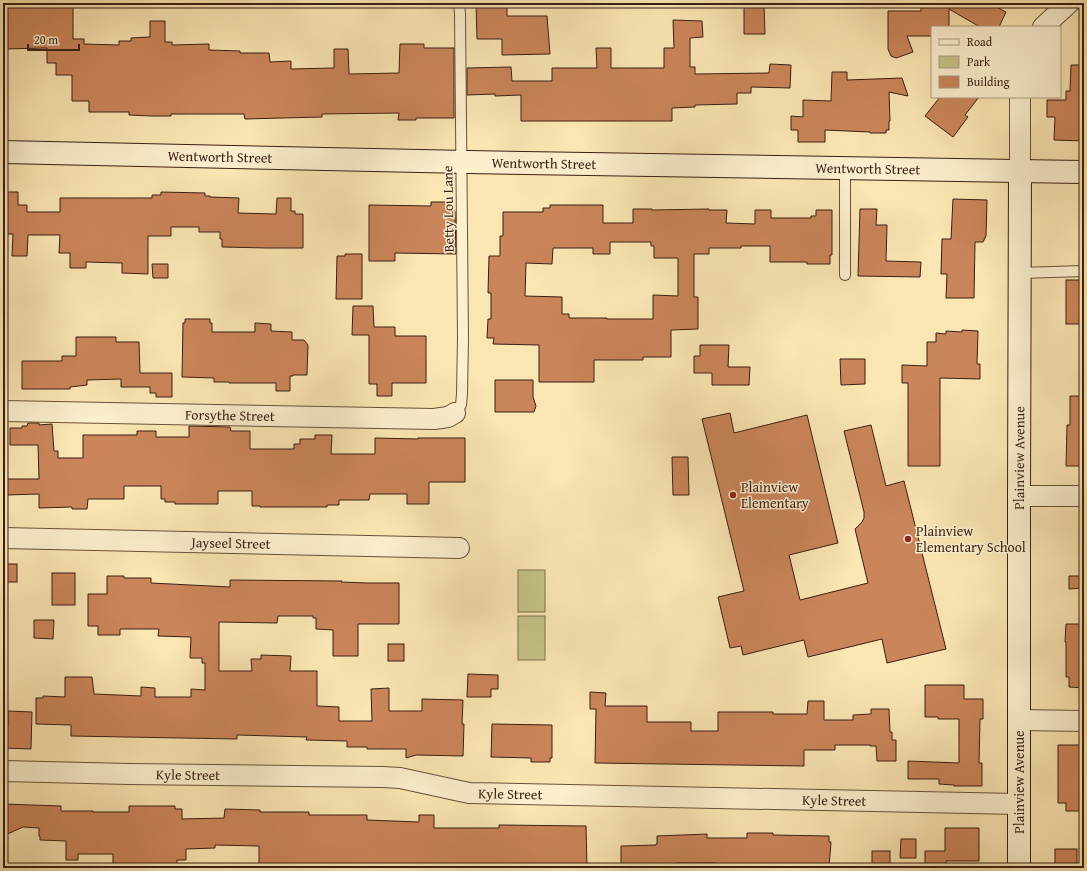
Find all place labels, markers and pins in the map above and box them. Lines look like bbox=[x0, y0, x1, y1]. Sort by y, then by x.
place label: Plainview Elementary bbox=[741, 477, 809, 513]
marker: Plainview Elementary bbox=[728, 490, 738, 500]
place label: Plainview Elementary School bbox=[916, 521, 1026, 557]
marker: Plainview Elementary School bbox=[903, 534, 913, 544]

